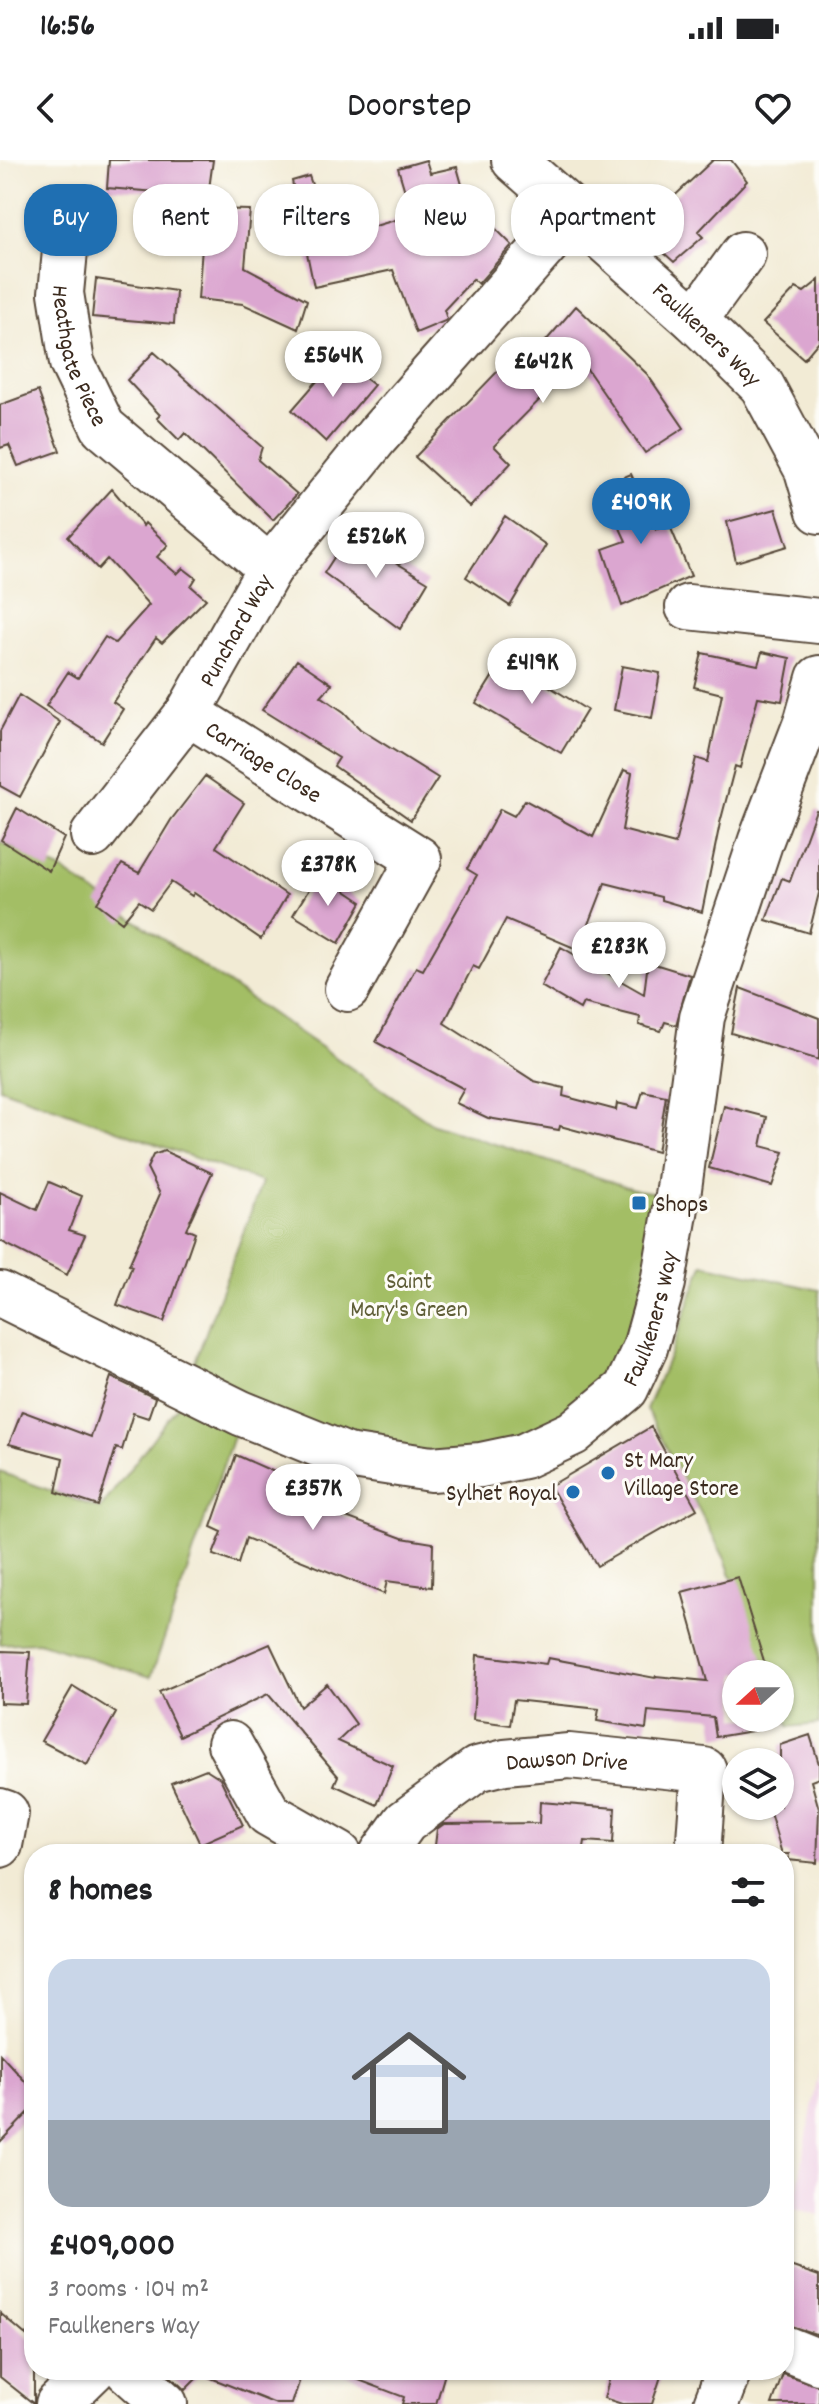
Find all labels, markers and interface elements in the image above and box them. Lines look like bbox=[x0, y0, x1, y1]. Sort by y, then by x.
text: 16:56 bbox=[40, 7, 95, 50]
text: Doorstep bbox=[347, 82, 472, 134]
icon: back bbox=[24, 86, 68, 130]
icon: heart bbox=[751, 86, 795, 130]
chip: Buy bbox=[24, 184, 117, 256]
chip: Rent bbox=[133, 184, 238, 256]
chip: Filters bbox=[254, 184, 379, 256]
chip: New bbox=[395, 184, 495, 256]
chip: Apartment bbox=[511, 184, 684, 256]
street label: Faulkeners Way bbox=[643, 276, 769, 397]
street label: Heathgate Piece bbox=[41, 283, 114, 433]
pin: £564K bbox=[277, 331, 389, 399]
pin: £642K bbox=[487, 337, 599, 405]
text: £564K bbox=[303, 338, 363, 375]
text: £642K bbox=[513, 344, 573, 381]
pin: £409K bbox=[585, 478, 697, 546]
text: £409K bbox=[610, 485, 672, 522]
pin: £526K bbox=[320, 512, 432, 580]
text: £526K bbox=[345, 519, 407, 556]
street label: Punchard Way bbox=[192, 568, 284, 694]
pin: £419K bbox=[476, 638, 588, 706]
text: £419K bbox=[505, 645, 559, 682]
street label: Carriage Close bbox=[198, 714, 327, 813]
pin: £378K bbox=[272, 840, 384, 908]
text: £378K bbox=[300, 847, 356, 884]
pin: £283K bbox=[563, 922, 675, 990]
text: £283K bbox=[590, 929, 648, 966]
place label: Shops bbox=[655, 1189, 708, 1223]
marker: Shops bbox=[630, 1194, 648, 1212]
street label: Faulkeners Way bbox=[615, 1248, 688, 1393]
park label: Saint Mary's Green bbox=[350, 1266, 468, 1328]
place label: St Mary Village Store bbox=[624, 1445, 739, 1507]
pin: £357K bbox=[257, 1464, 369, 1532]
marker: St Mary Village Store bbox=[599, 1464, 617, 1482]
text: £357K bbox=[284, 1471, 342, 1508]
place label: Sylhet Royal bbox=[446, 1478, 557, 1512]
marker: Sylhet Royal bbox=[564, 1483, 582, 1501]
north arrow bbox=[722, 1660, 794, 1732]
map controls bbox=[722, 1660, 794, 1820]
street label: Dawson Drive bbox=[505, 1742, 630, 1782]
button: layers bbox=[722, 1748, 794, 1820]
text: 8 homes bbox=[48, 1868, 153, 1917]
icon: filters bbox=[726, 1870, 770, 1914]
icon: home bbox=[337, 2011, 481, 2155]
text: £409,000 bbox=[48, 2223, 175, 2272]
text: 3 rooms · 104 m² bbox=[48, 2272, 209, 2309]
text: Faulkeners Way bbox=[48, 2309, 199, 2346]

